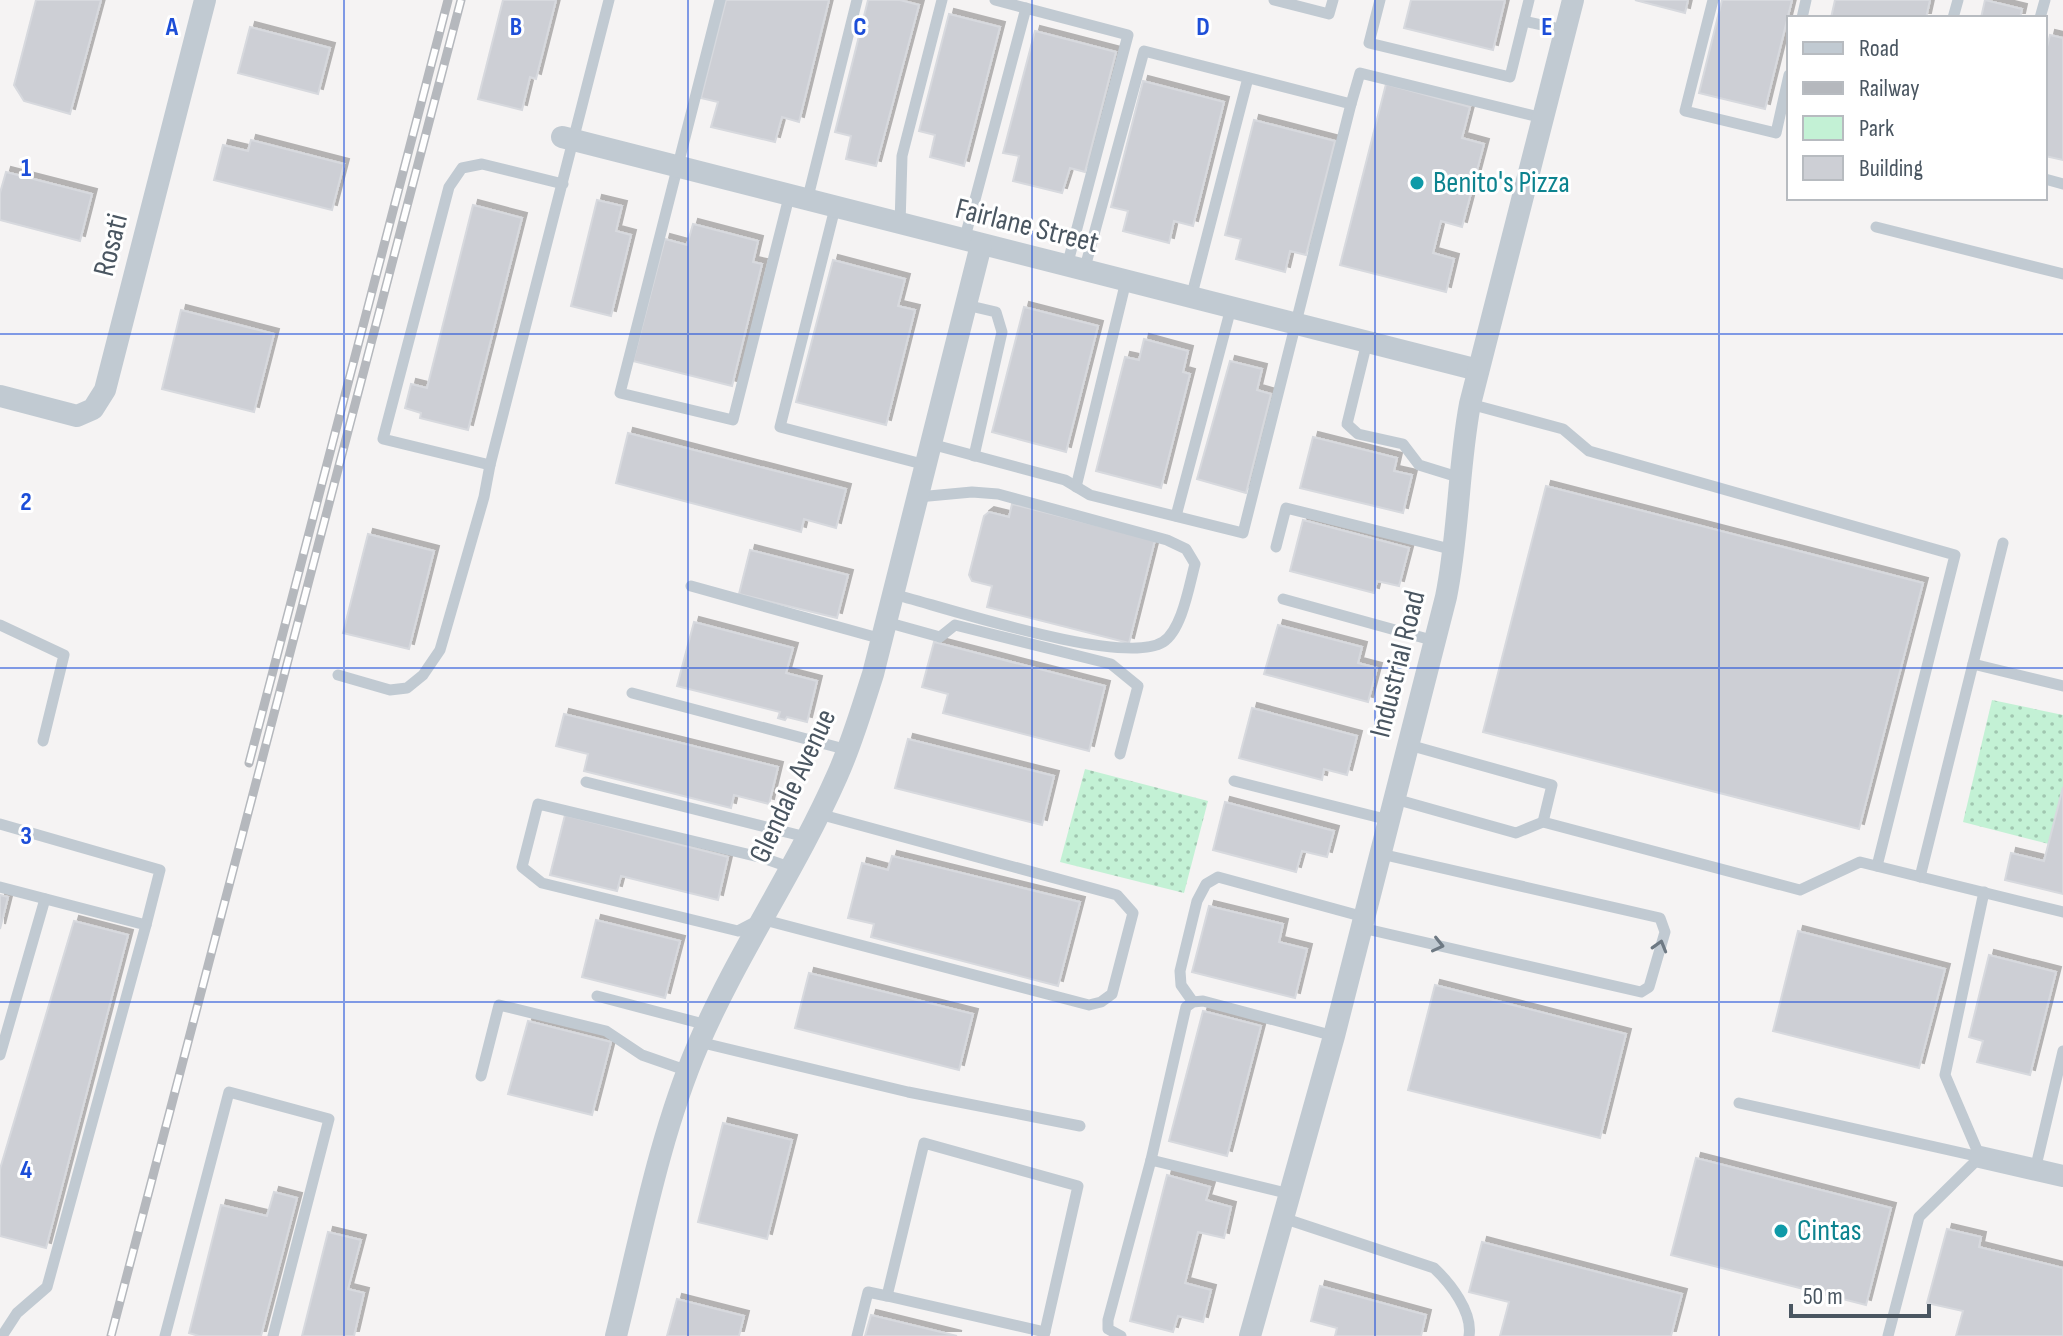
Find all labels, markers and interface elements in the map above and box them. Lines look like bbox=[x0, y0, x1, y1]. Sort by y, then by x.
text: A bbox=[165, 12, 179, 43]
text: B bbox=[510, 12, 522, 43]
text: C bbox=[853, 12, 867, 43]
text: D bbox=[1196, 12, 1210, 43]
text: E bbox=[1541, 12, 1553, 43]
legend bbox=[1787, 16, 2047, 200]
text: Road bbox=[1859, 34, 1899, 63]
text: Railway bbox=[1859, 74, 1919, 103]
text: Park bbox=[1859, 114, 1894, 143]
text: 1 bbox=[21, 153, 31, 184]
text: Building bbox=[1859, 154, 1923, 183]
place label: Benito's Pizza bbox=[1433, 165, 1570, 201]
marker: Benito's Pizza bbox=[1408, 174, 1426, 192]
street label: Fairlane Street bbox=[951, 191, 1103, 261]
street label: Rosati bbox=[86, 210, 136, 280]
text: 2 bbox=[20, 487, 32, 518]
street label: Industrial Road bbox=[1362, 587, 1434, 741]
street label: Glendale Avenue bbox=[742, 703, 844, 869]
text: 3 bbox=[20, 821, 32, 852]
one-way arrow bbox=[1431, 936, 1444, 953]
one-way arrow bbox=[1651, 940, 1668, 954]
text: 4 bbox=[20, 1155, 32, 1186]
place label: Cintas bbox=[1797, 1213, 1862, 1249]
marker: Cintas bbox=[1772, 1222, 1790, 1240]
scale bar bbox=[1791, 1268, 1929, 1318]
text: 50 m bbox=[1803, 1282, 1843, 1311]

